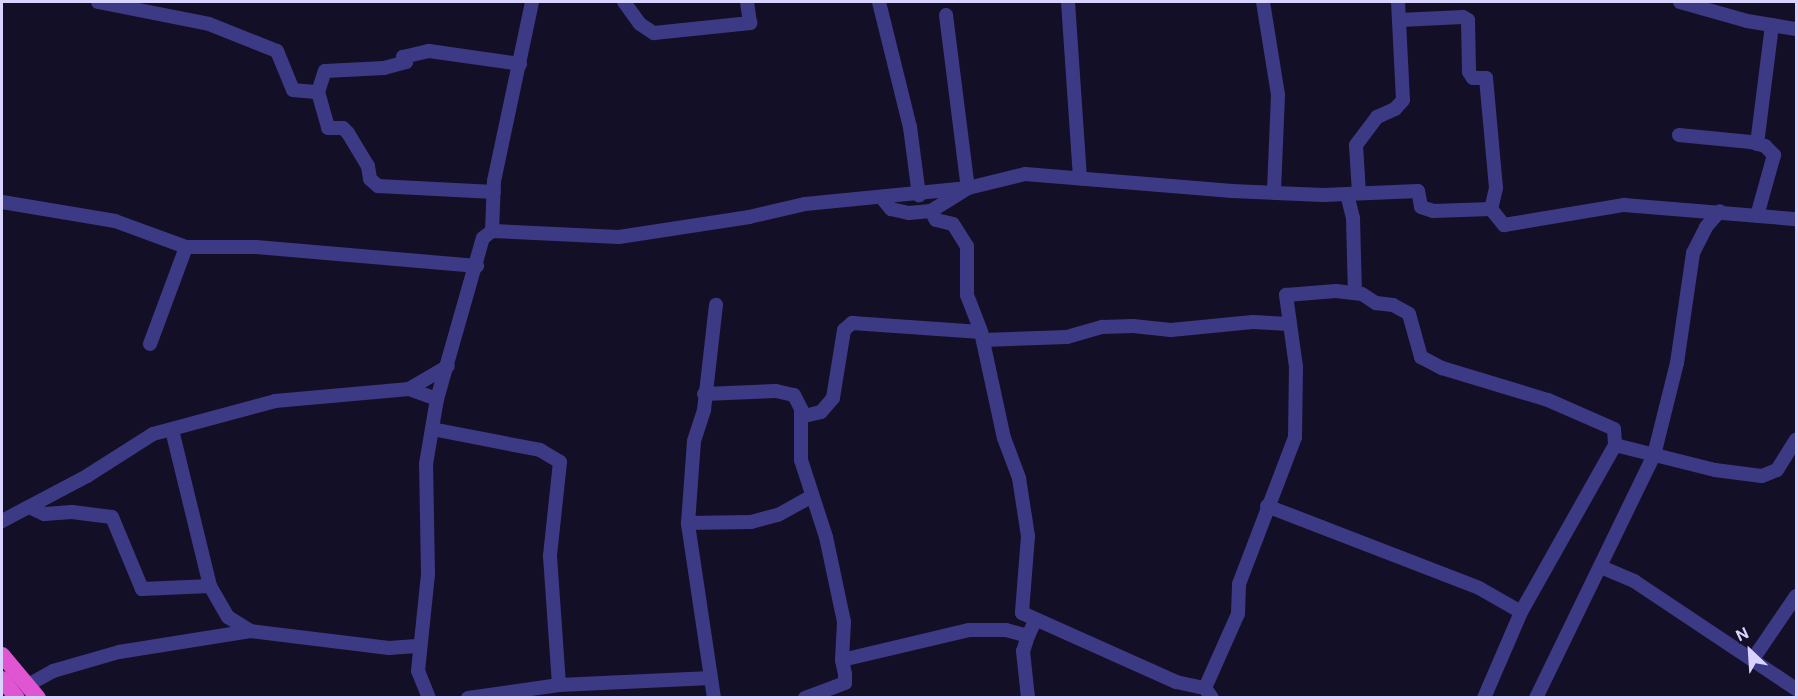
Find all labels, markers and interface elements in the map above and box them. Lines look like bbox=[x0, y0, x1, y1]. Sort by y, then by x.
north arrow bbox=[1720, 621, 1780, 681]
text: N bbox=[1732, 622, 1752, 646]

